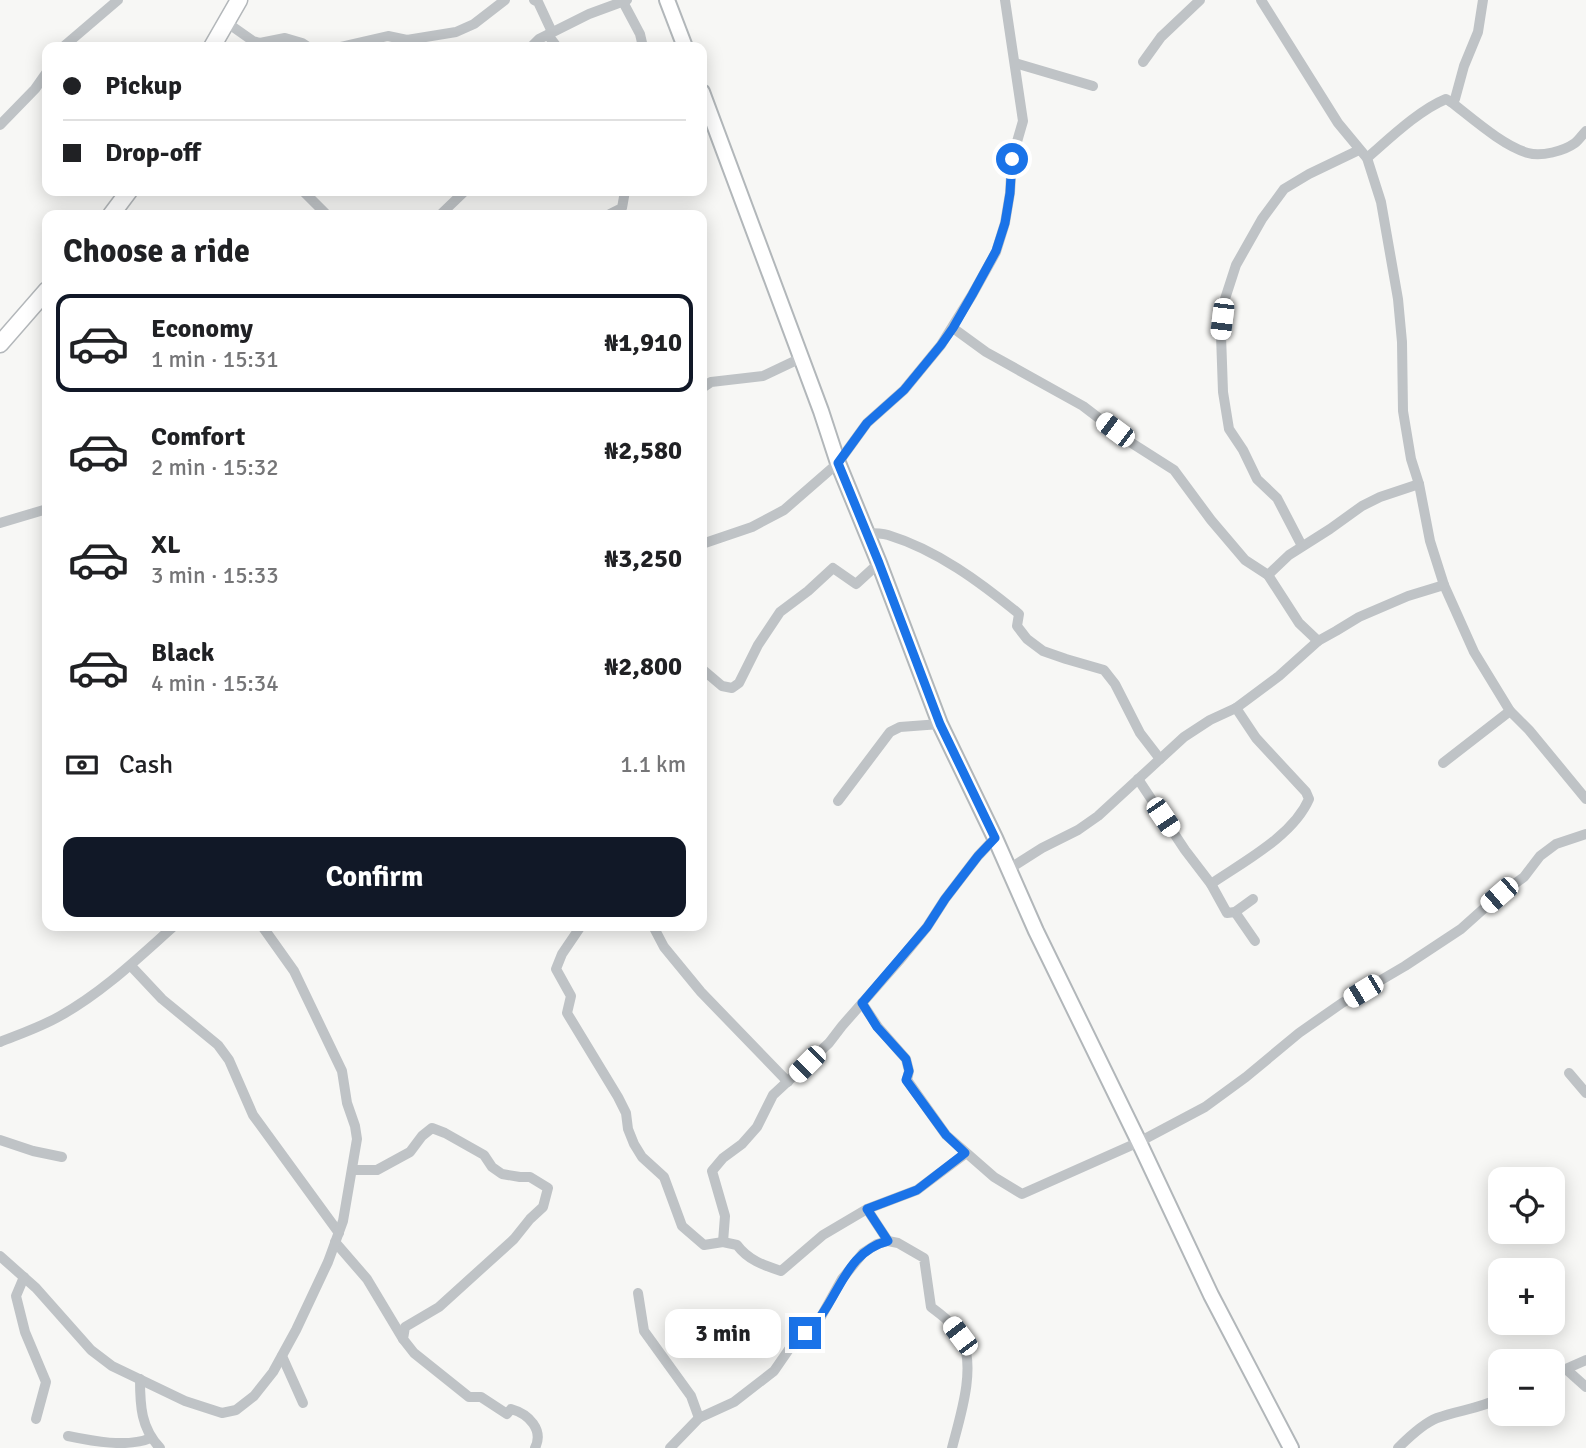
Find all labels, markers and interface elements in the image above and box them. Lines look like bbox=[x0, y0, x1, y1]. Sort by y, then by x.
text: Pickup bbox=[105, 70, 182, 102]
text: Drop-off bbox=[105, 137, 201, 169]
route start bbox=[996, 143, 1028, 175]
text: Choose a ride bbox=[63, 232, 250, 271]
car bbox=[1210, 297, 1235, 341]
icon: car bbox=[67, 312, 130, 375]
text: Economy bbox=[151, 313, 253, 345]
text: ₦1,910 bbox=[604, 327, 682, 359]
text: 1 min · 15:31 bbox=[151, 345, 279, 374]
car bbox=[1092, 409, 1139, 451]
icon: car bbox=[67, 420, 130, 483]
text: Comfort bbox=[151, 421, 245, 453]
text: ₦2,580 bbox=[604, 435, 682, 467]
text: 2 min · 15:32 bbox=[151, 453, 279, 482]
icon: car bbox=[67, 528, 130, 591]
text: XL bbox=[151, 529, 181, 561]
text: ₦3,250 bbox=[604, 543, 682, 575]
text: 3 min · 15:33 bbox=[151, 561, 279, 590]
icon: car bbox=[67, 636, 130, 699]
text: Black bbox=[151, 637, 214, 669]
text: ₦2,800 bbox=[604, 651, 682, 683]
text: 4 min · 15:34 bbox=[151, 669, 279, 698]
icon: cash bbox=[63, 746, 101, 784]
text: Cash bbox=[119, 749, 173, 781]
text: 1.1 km bbox=[620, 750, 686, 779]
car bbox=[1143, 794, 1184, 840]
button: Confirm bbox=[63, 837, 686, 917]
car bbox=[1477, 873, 1522, 917]
car bbox=[1340, 971, 1387, 1011]
car bbox=[785, 1042, 830, 1086]
map controls bbox=[1488, 1167, 1565, 1426]
button: locate bbox=[1488, 1167, 1565, 1244]
button: + bbox=[1488, 1258, 1565, 1335]
callout: 3 min bbox=[665, 1308, 780, 1358]
car bbox=[939, 1313, 982, 1359]
route end bbox=[789, 1317, 821, 1349]
text: 3 min bbox=[695, 1319, 751, 1348]
button: − bbox=[1488, 1349, 1565, 1426]

